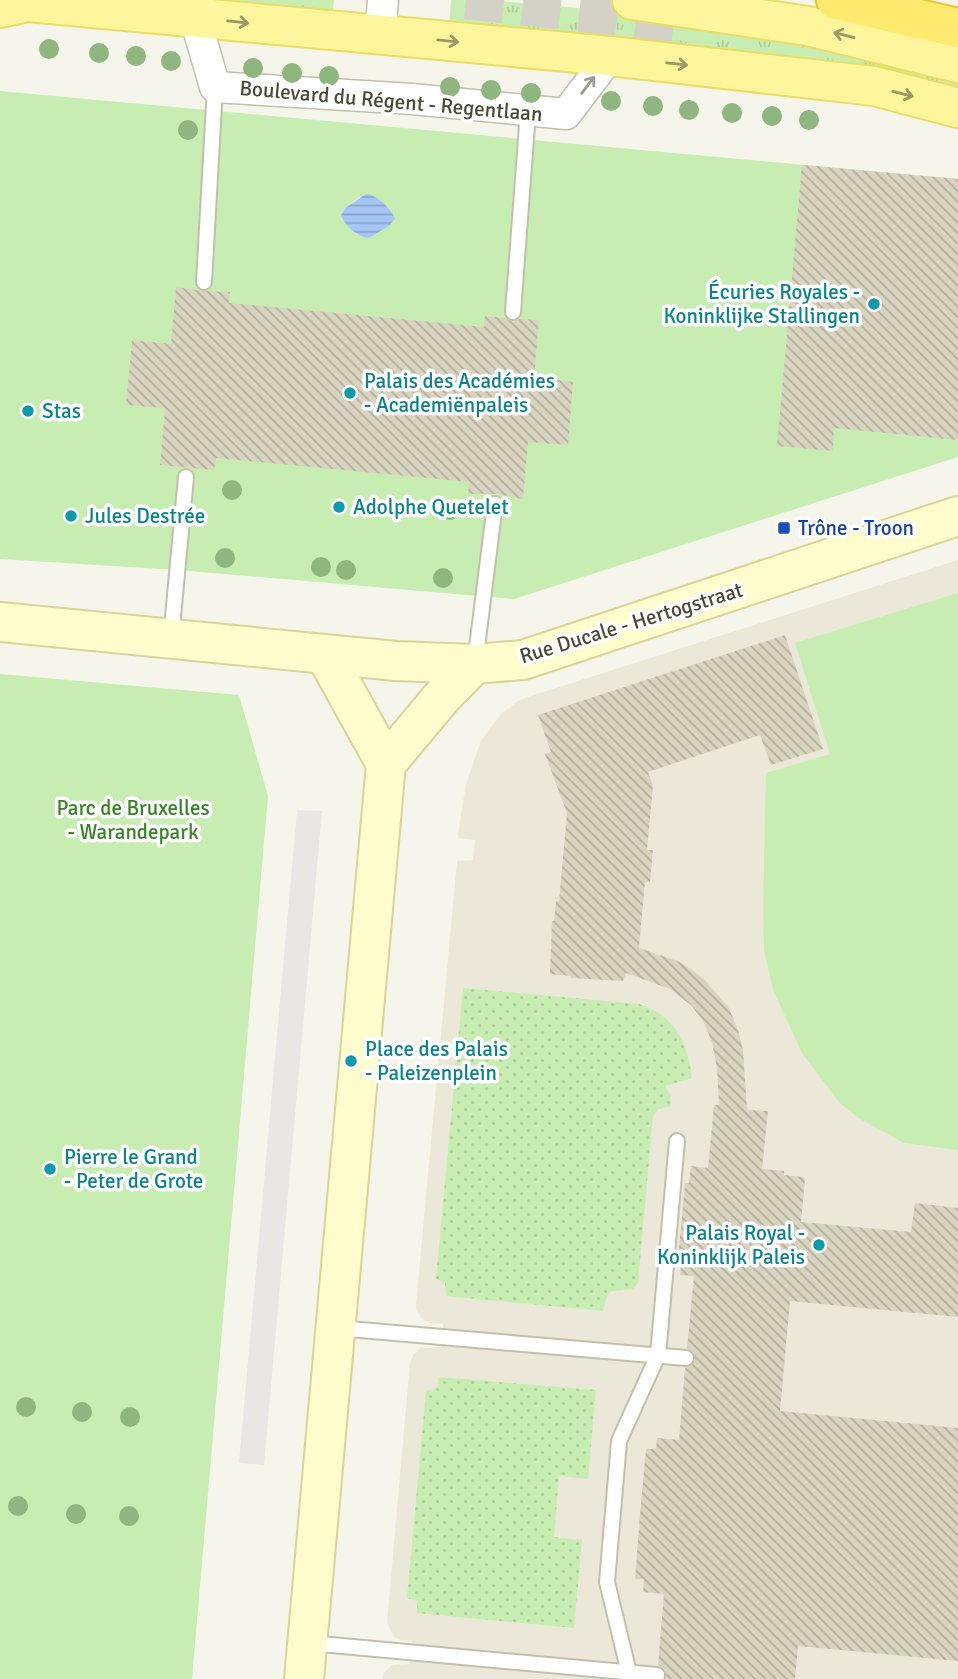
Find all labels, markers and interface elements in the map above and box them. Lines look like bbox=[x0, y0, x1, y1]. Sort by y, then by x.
one-way arrow bbox=[226, 16, 249, 29]
one-way arrow bbox=[833, 28, 856, 41]
one-way arrow bbox=[436, 35, 459, 48]
one-way arrow bbox=[666, 58, 688, 71]
street label: Boulevard du Régent - Regentlaan bbox=[238, 75, 544, 127]
one-way arrow bbox=[580, 76, 595, 95]
one-way arrow bbox=[891, 88, 914, 101]
place label: Écuries Royales - Koninklijke Stallingen bbox=[663, 279, 860, 329]
marker: Écuries Royales - Koninklijke Stallingen bbox=[866, 296, 882, 312]
place label: Palais des Académies - Academiënpaleis bbox=[364, 368, 555, 418]
marker: Palais des Académies - Academiënpaleis bbox=[342, 385, 358, 401]
place label: Stas bbox=[42, 398, 81, 424]
marker: Stas bbox=[20, 403, 36, 419]
place label: Adolphe Quetelet bbox=[353, 494, 509, 520]
marker: Adolphe Quetelet bbox=[331, 499, 347, 515]
place label: Jules Destrée bbox=[85, 503, 205, 529]
marker: Jules Destrée bbox=[63, 508, 79, 524]
place label: Trône - Troon bbox=[798, 515, 914, 541]
marker: Trône - Troon bbox=[776, 520, 792, 536]
street label: Rue Ducale - Hertogstraat bbox=[516, 577, 746, 669]
park label: Parc de Bruxelles - Warandepark bbox=[56, 795, 210, 845]
place label: Place des Palais - Paleizenplein bbox=[365, 1036, 508, 1086]
marker: Place des Palais - Paleizenplein bbox=[343, 1053, 359, 1069]
place label: Pierre le Grand - Peter de Grote bbox=[64, 1144, 203, 1194]
marker: Pierre le Grand - Peter de Grote bbox=[42, 1161, 58, 1177]
place label: Palais Royal - Koninklijk Paleis bbox=[657, 1220, 805, 1270]
marker: Palais Royal - Koninklijk Paleis bbox=[811, 1237, 827, 1253]

